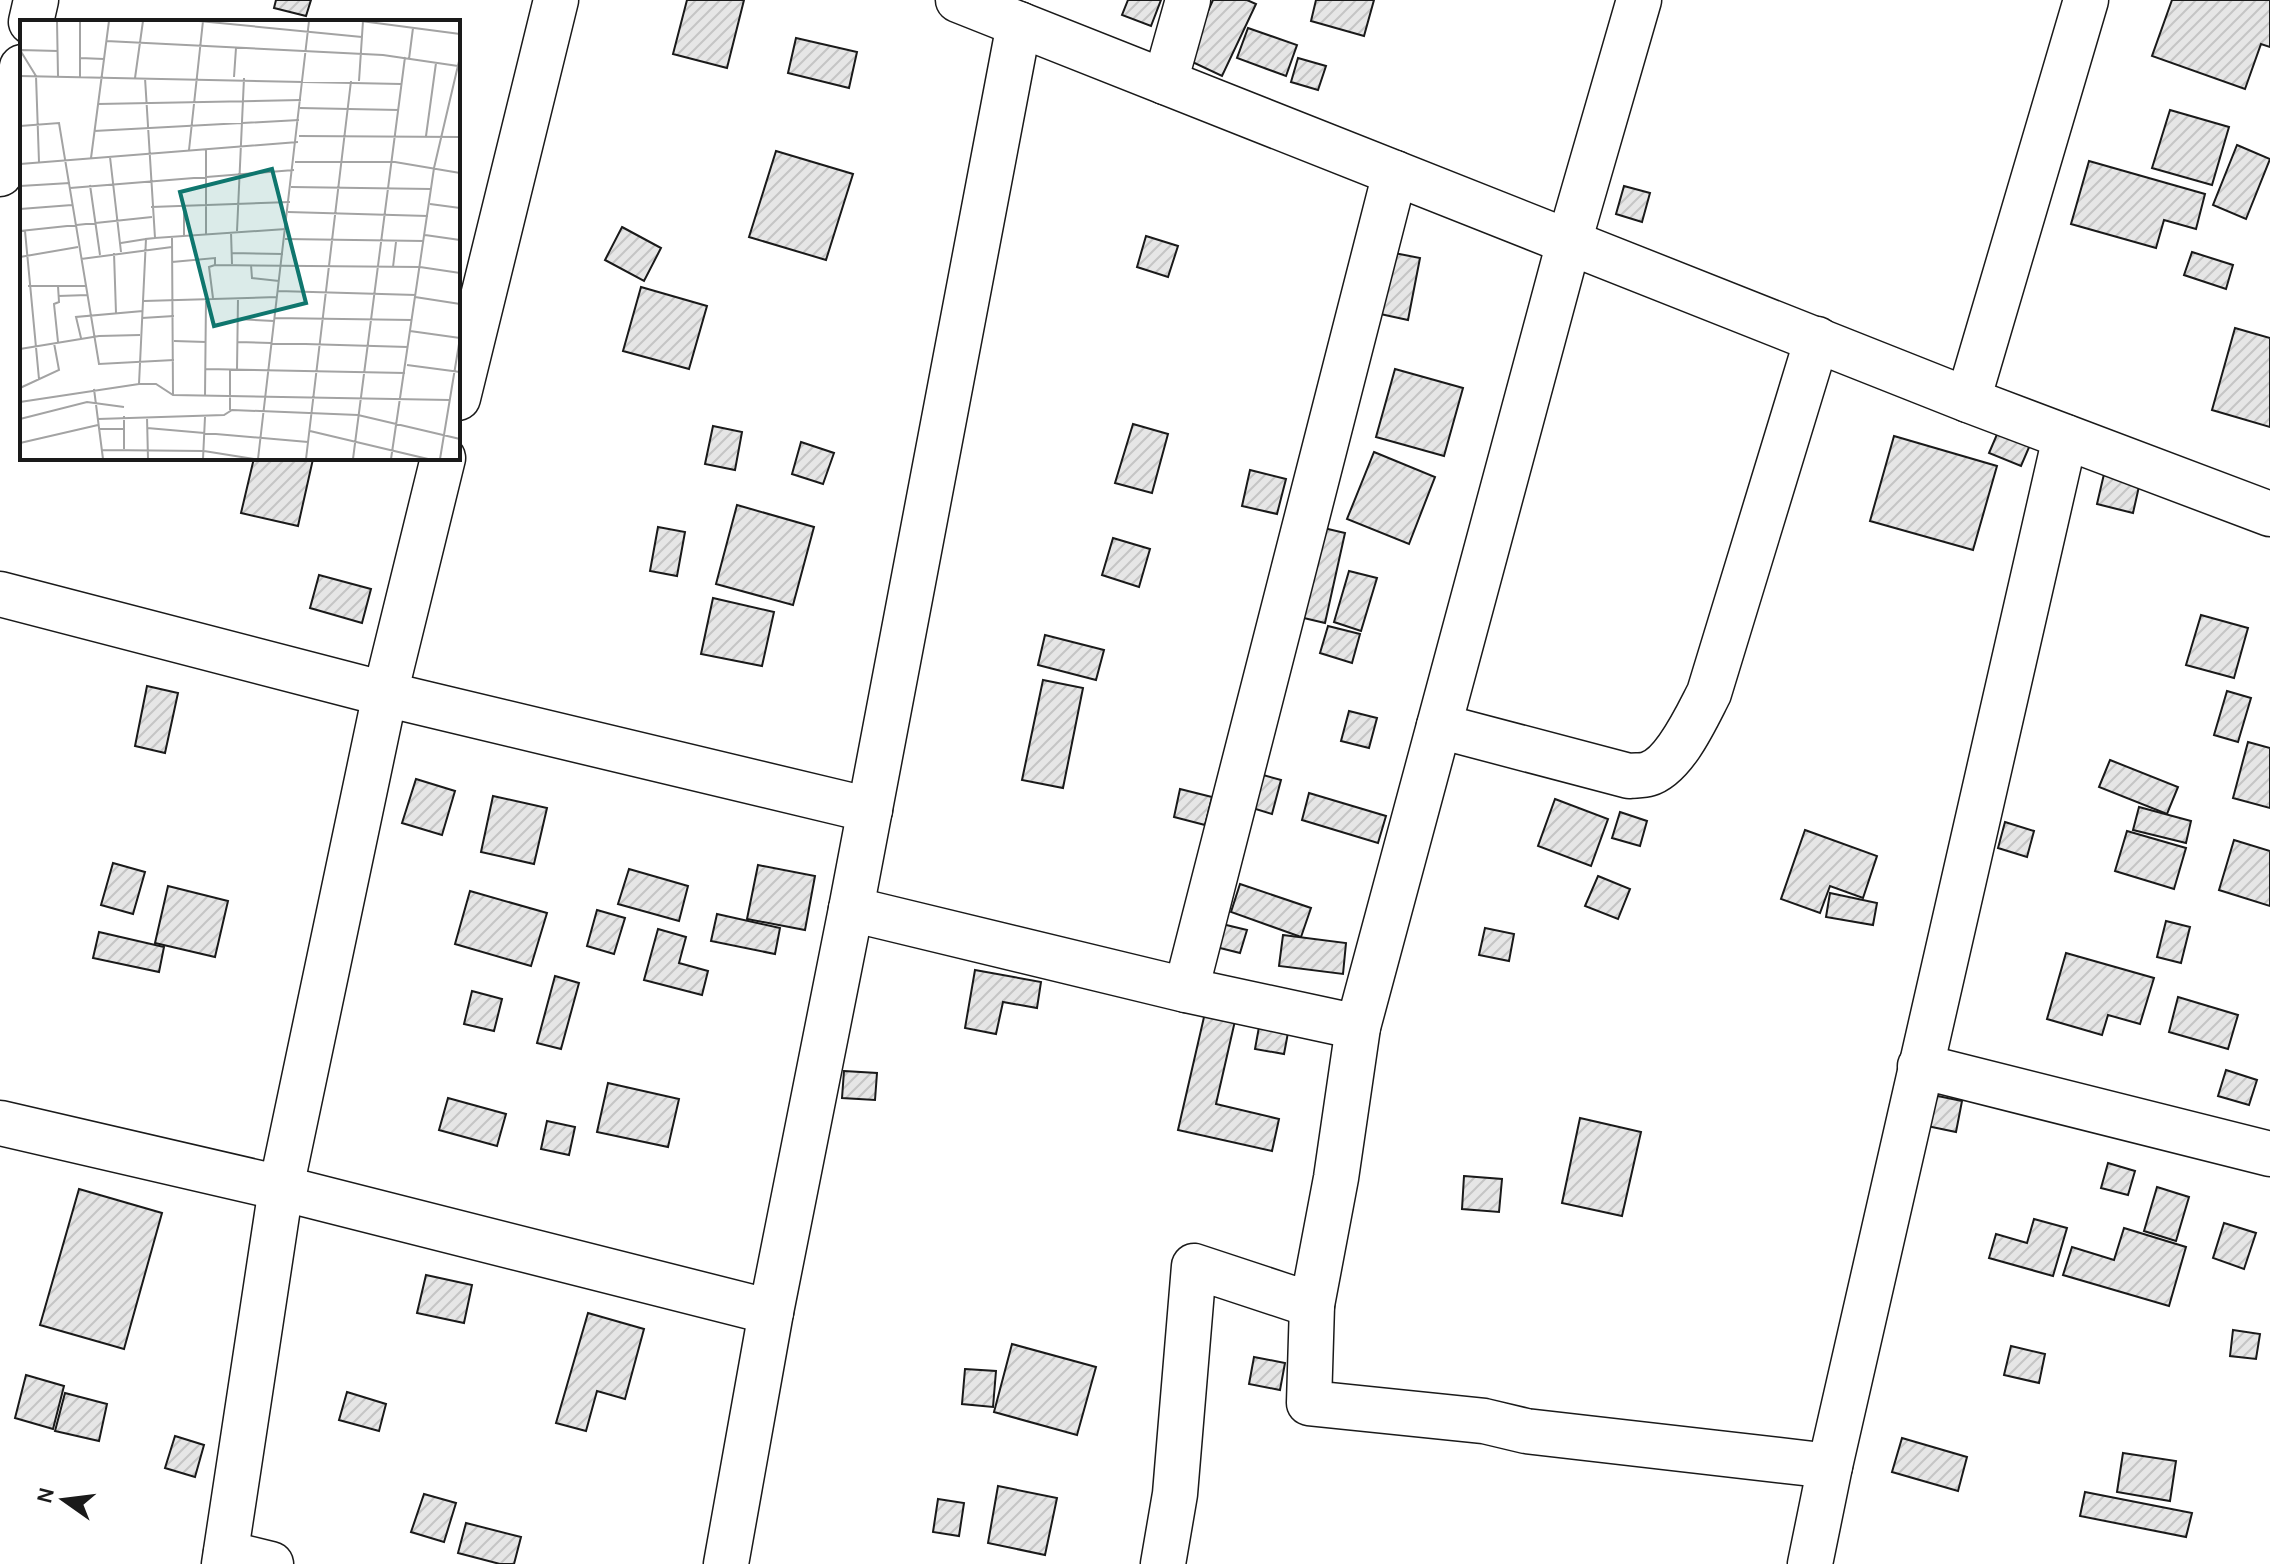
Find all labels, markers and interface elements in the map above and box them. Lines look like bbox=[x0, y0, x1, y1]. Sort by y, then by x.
inset map bbox=[20, 20, 460, 460]
north arrow bbox=[24, 1460, 104, 1540]
text: N bbox=[31, 1485, 60, 1506]

